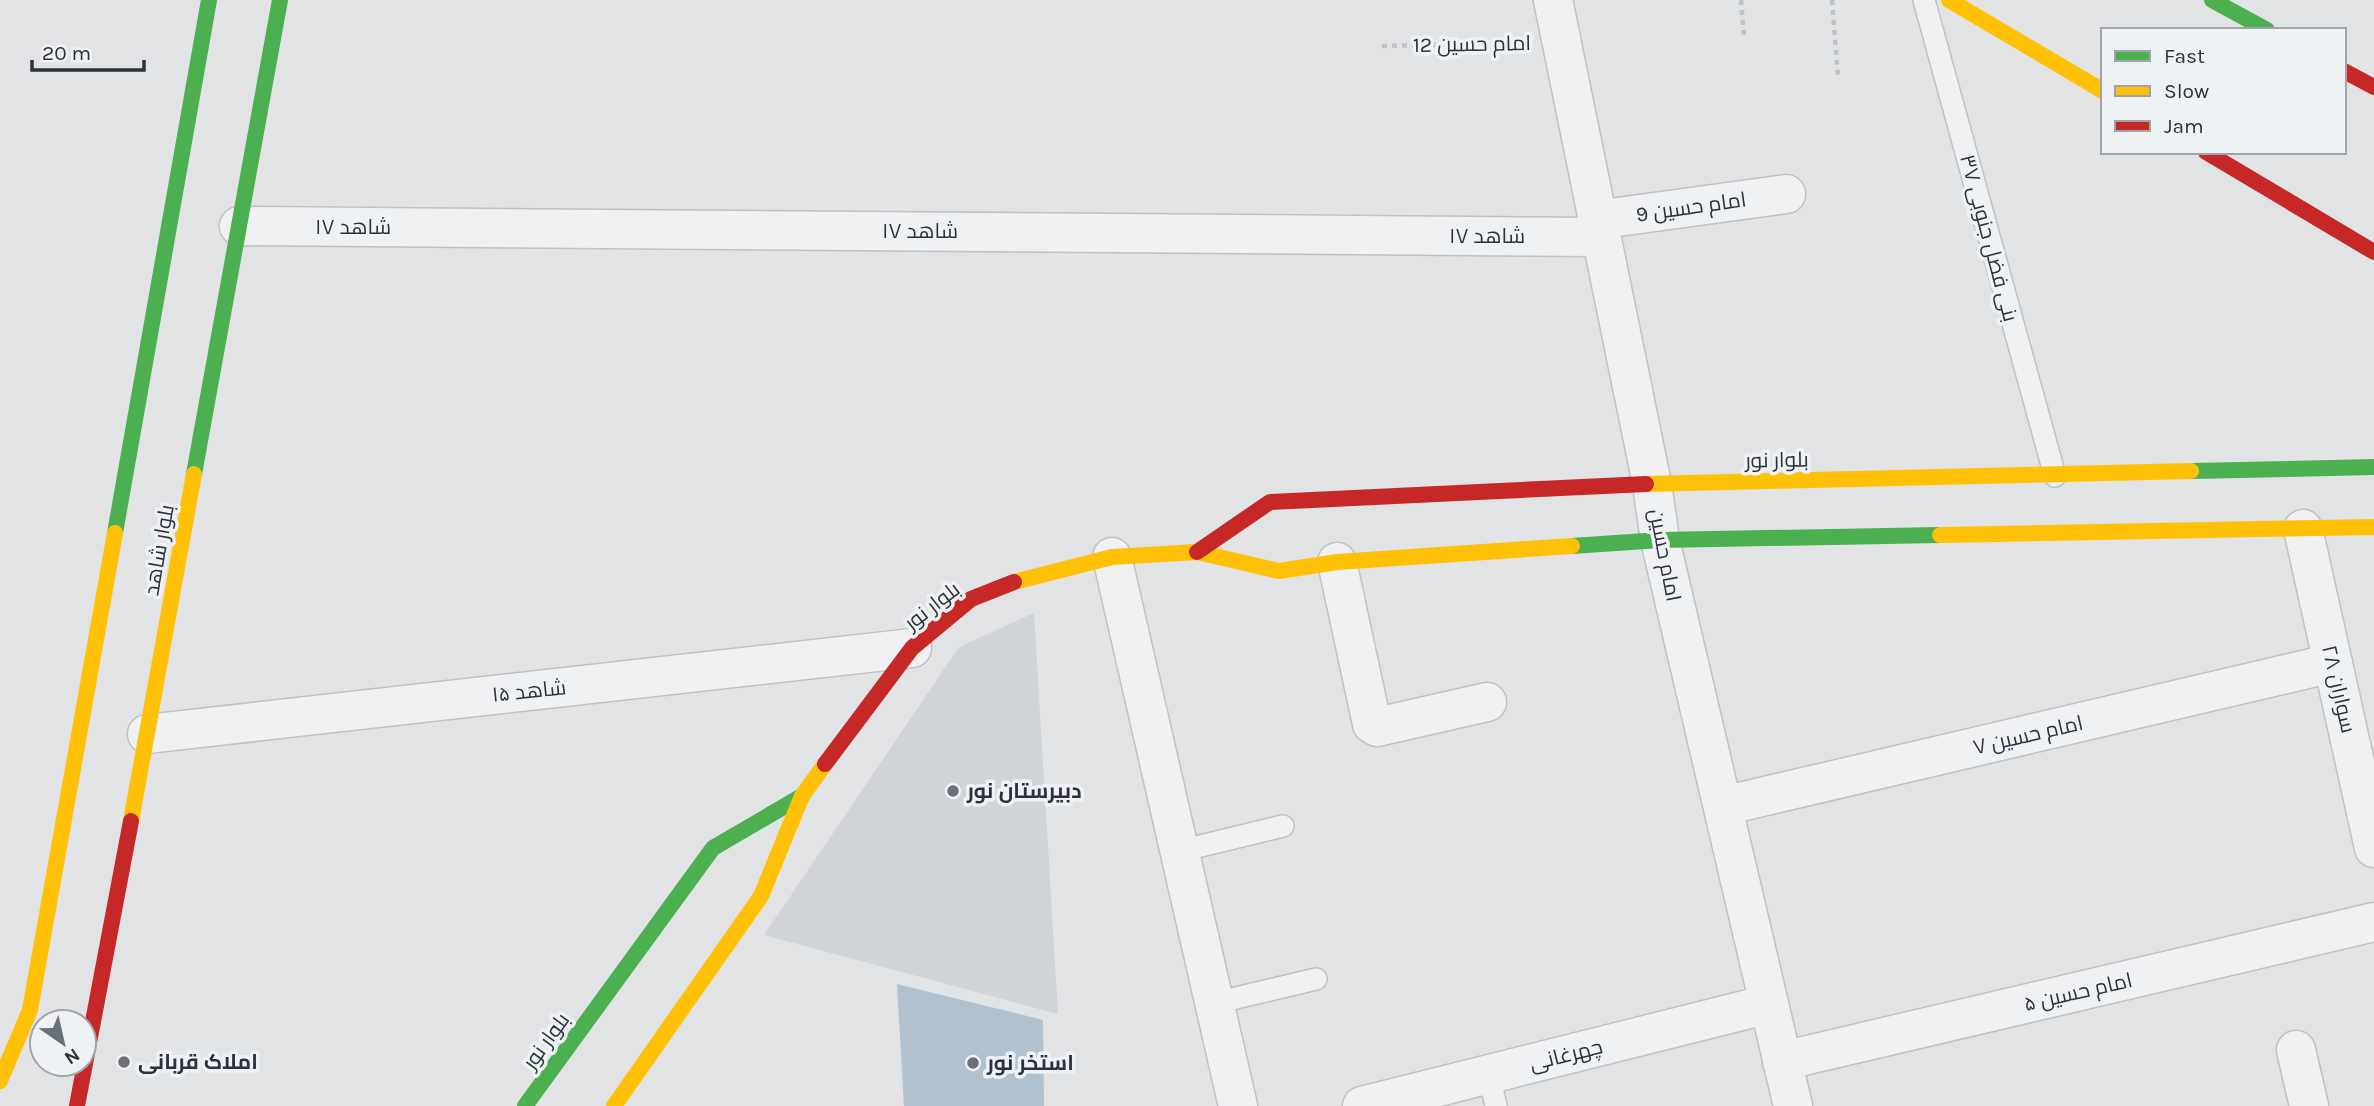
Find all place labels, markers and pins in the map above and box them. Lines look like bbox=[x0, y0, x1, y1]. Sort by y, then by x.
place label: دبیرستان نور bbox=[966, 779, 1082, 804]
marker: دبیرستان نور bbox=[945, 783, 961, 799]
place label: املاک قربانی bbox=[138, 1050, 258, 1074]
place label: استخر نور bbox=[986, 1051, 1074, 1076]
marker: املاک قربانی bbox=[116, 1054, 132, 1070]
marker: استخر نور bbox=[965, 1055, 981, 1071]

